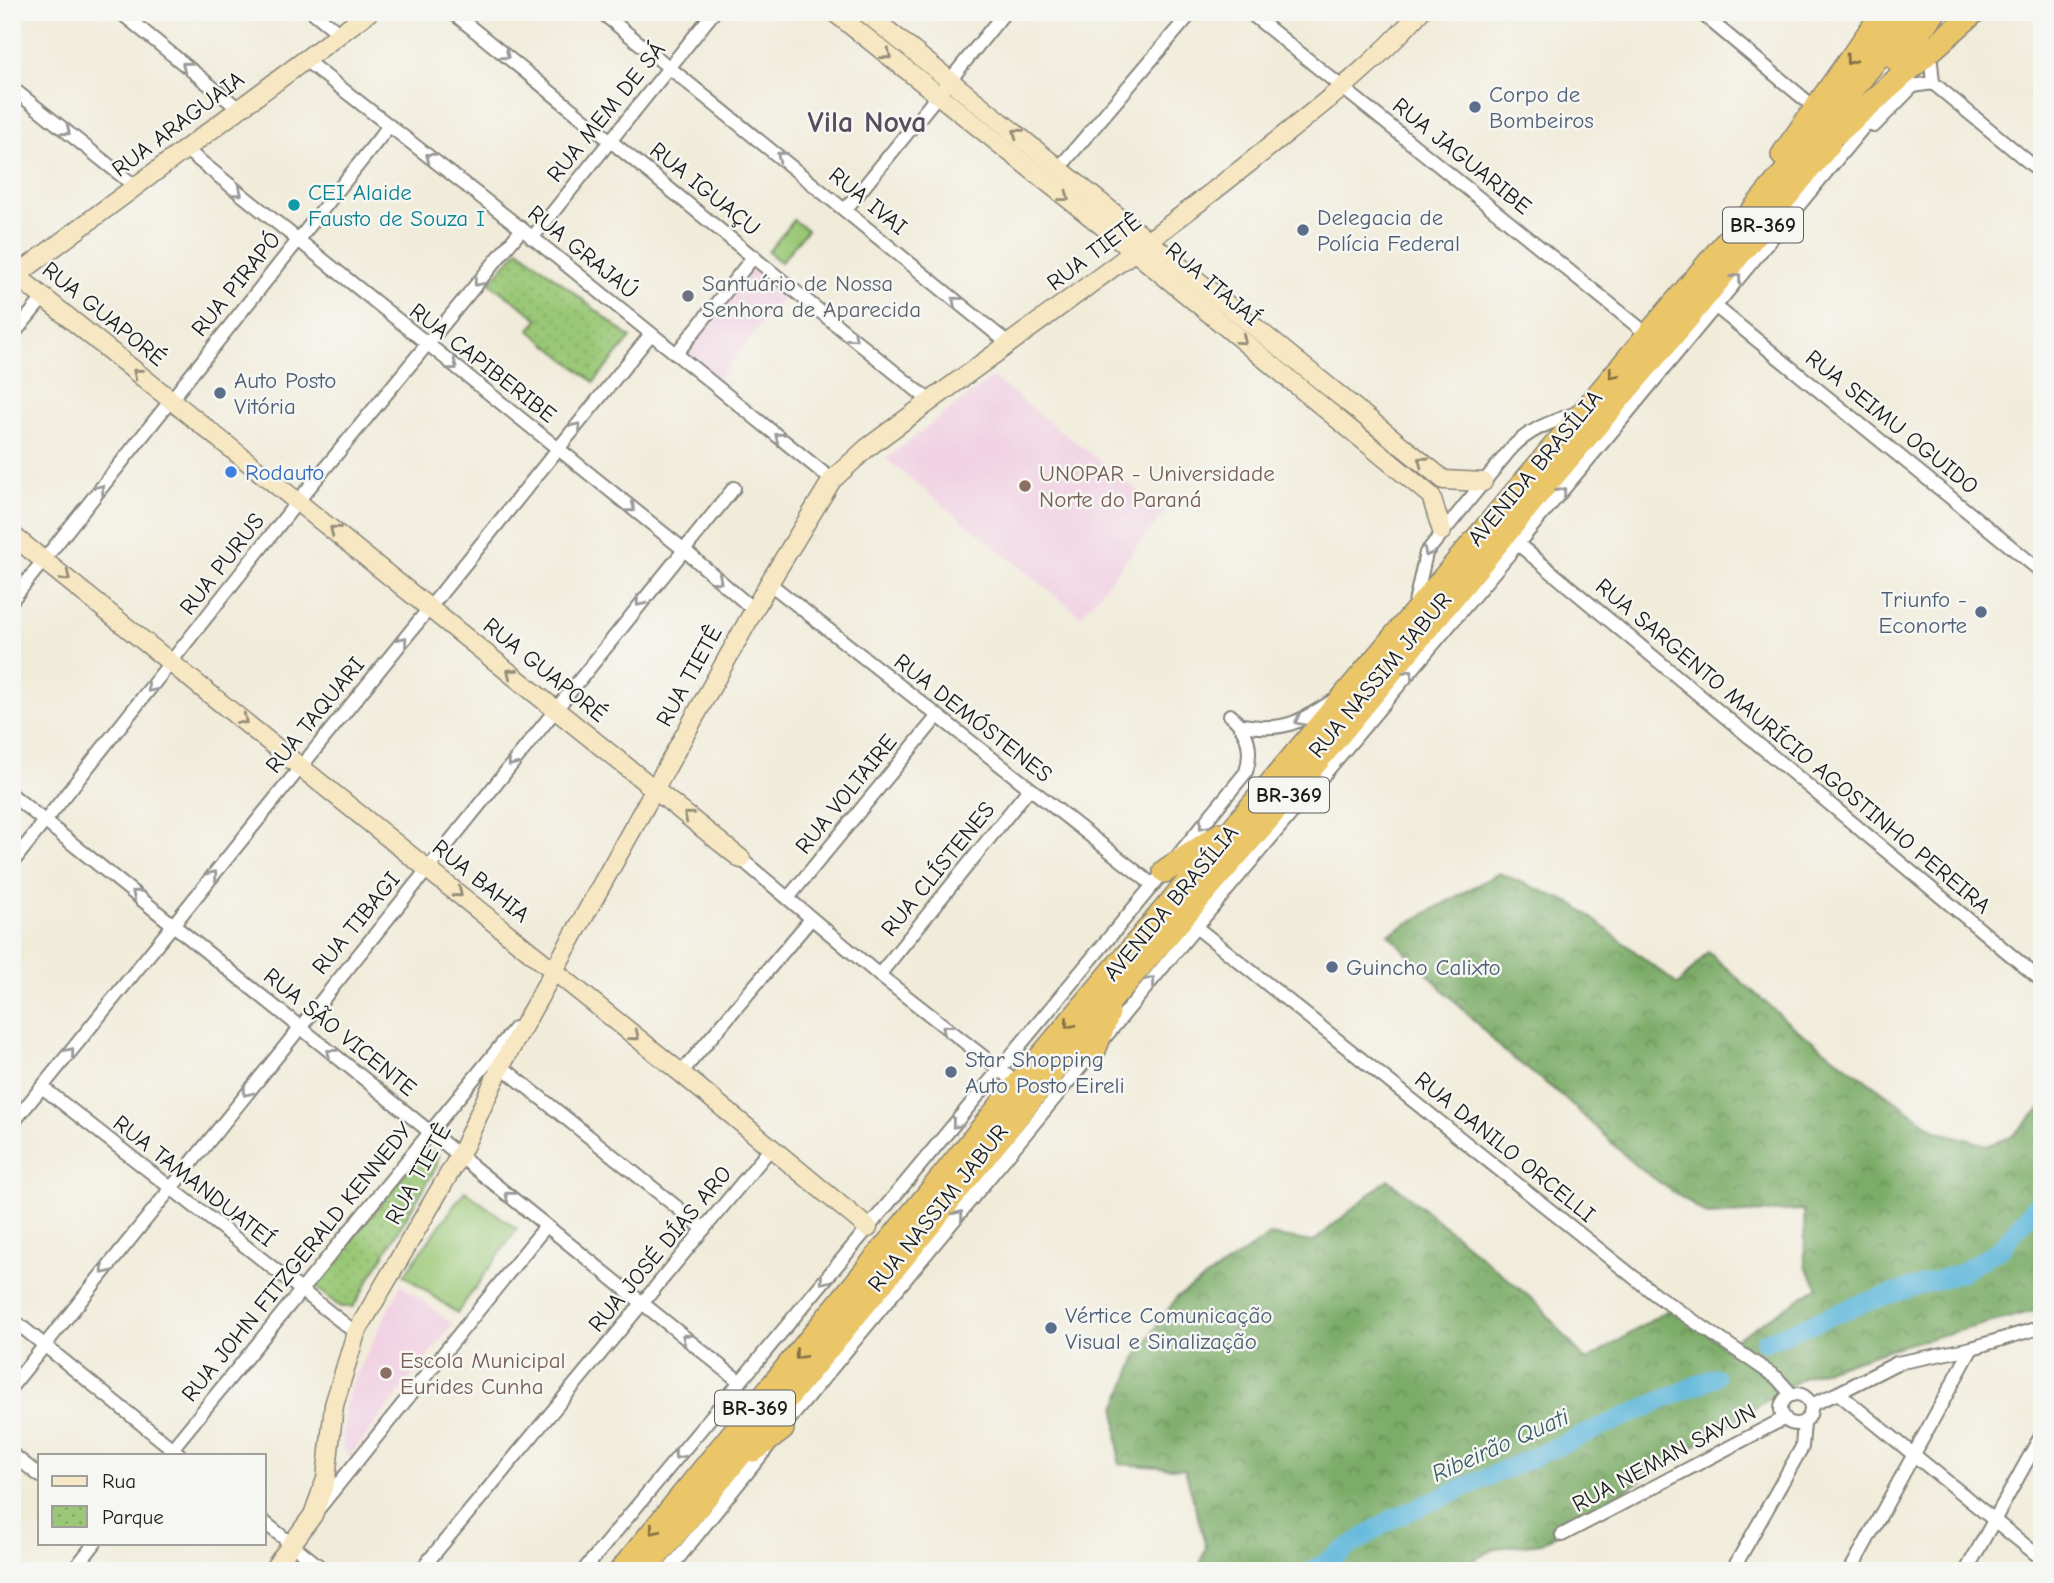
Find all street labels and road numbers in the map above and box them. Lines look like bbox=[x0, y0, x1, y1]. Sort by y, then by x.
street label: RUA MEM DE SÁ bbox=[541, 36, 671, 188]
street label: RUA ARAGUAIA bbox=[107, 66, 249, 182]
street label: RUA JAGUARIBE bbox=[1387, 92, 1537, 220]
street label: RUA IGUAÇU bbox=[644, 136, 766, 242]
street label: RUA IVAI bbox=[824, 161, 912, 241]
street label: RUA GRAJAÚ bbox=[523, 199, 643, 305]
street label: RUA TIETÊ bbox=[1042, 208, 1147, 296]
road number: BR-369 bbox=[1723, 208, 1803, 243]
street label: RUA PIRAPÓ bbox=[186, 226, 286, 342]
street label: RUA ITAJAÍ bbox=[1160, 237, 1266, 331]
street label: RUA GUAPORÉ bbox=[37, 256, 171, 372]
street label: RUA CAPIBERIBE bbox=[404, 297, 562, 429]
street label: RUA SEIMU OGUIDO bbox=[1800, 344, 1984, 500]
street label: AVENIDA BRASÍLIA bbox=[1462, 385, 1608, 551]
street label: RUA PURUS bbox=[174, 508, 270, 620]
street label: RUA SARGENTO MAURÍCIO AGOSTINHO PEREIRA bbox=[1590, 573, 1996, 919]
street label: RUA NASSIM JABUR bbox=[1303, 586, 1457, 763]
street label: RUA GUAPORÉ bbox=[478, 612, 612, 728]
street label: RUA TIETÊ bbox=[650, 621, 728, 731]
street label: RUA DEMÓSTENES bbox=[889, 648, 1057, 788]
street label: RUA TAQUARI bbox=[260, 652, 370, 778]
street label: RUA VOLTAIRE bbox=[790, 729, 902, 859]
road number: BR-369 bbox=[1249, 778, 1329, 812]
street label: RUA CLÍSTENES bbox=[876, 796, 1000, 942]
street label: AVENIDA BRASÍLIA bbox=[1098, 820, 1244, 986]
street label: RUA BAHIA bbox=[427, 834, 535, 928]
street label: RUA TIBAGI bbox=[306, 866, 406, 980]
street label: RUA SÃO VICENTE bbox=[258, 962, 422, 1102]
street label: RUA DANILO ORCELLI bbox=[1409, 1066, 1601, 1228]
street label: RUA TAMANDUATEÍ bbox=[108, 1109, 280, 1253]
street label: RUA JOHN FITZGERALD KENNEDY bbox=[176, 1117, 418, 1407]
street label: RUA NASSIM JABUR bbox=[862, 1118, 1014, 1297]
street label: RUA TIETÊ bbox=[379, 1119, 457, 1229]
street label: RUA JOSÉ DÍAS ARO bbox=[583, 1161, 737, 1337]
road number: BR-369 bbox=[715, 1390, 795, 1426]
street label: RUA NEMAN SAYUN bbox=[1568, 1398, 1760, 1518]

